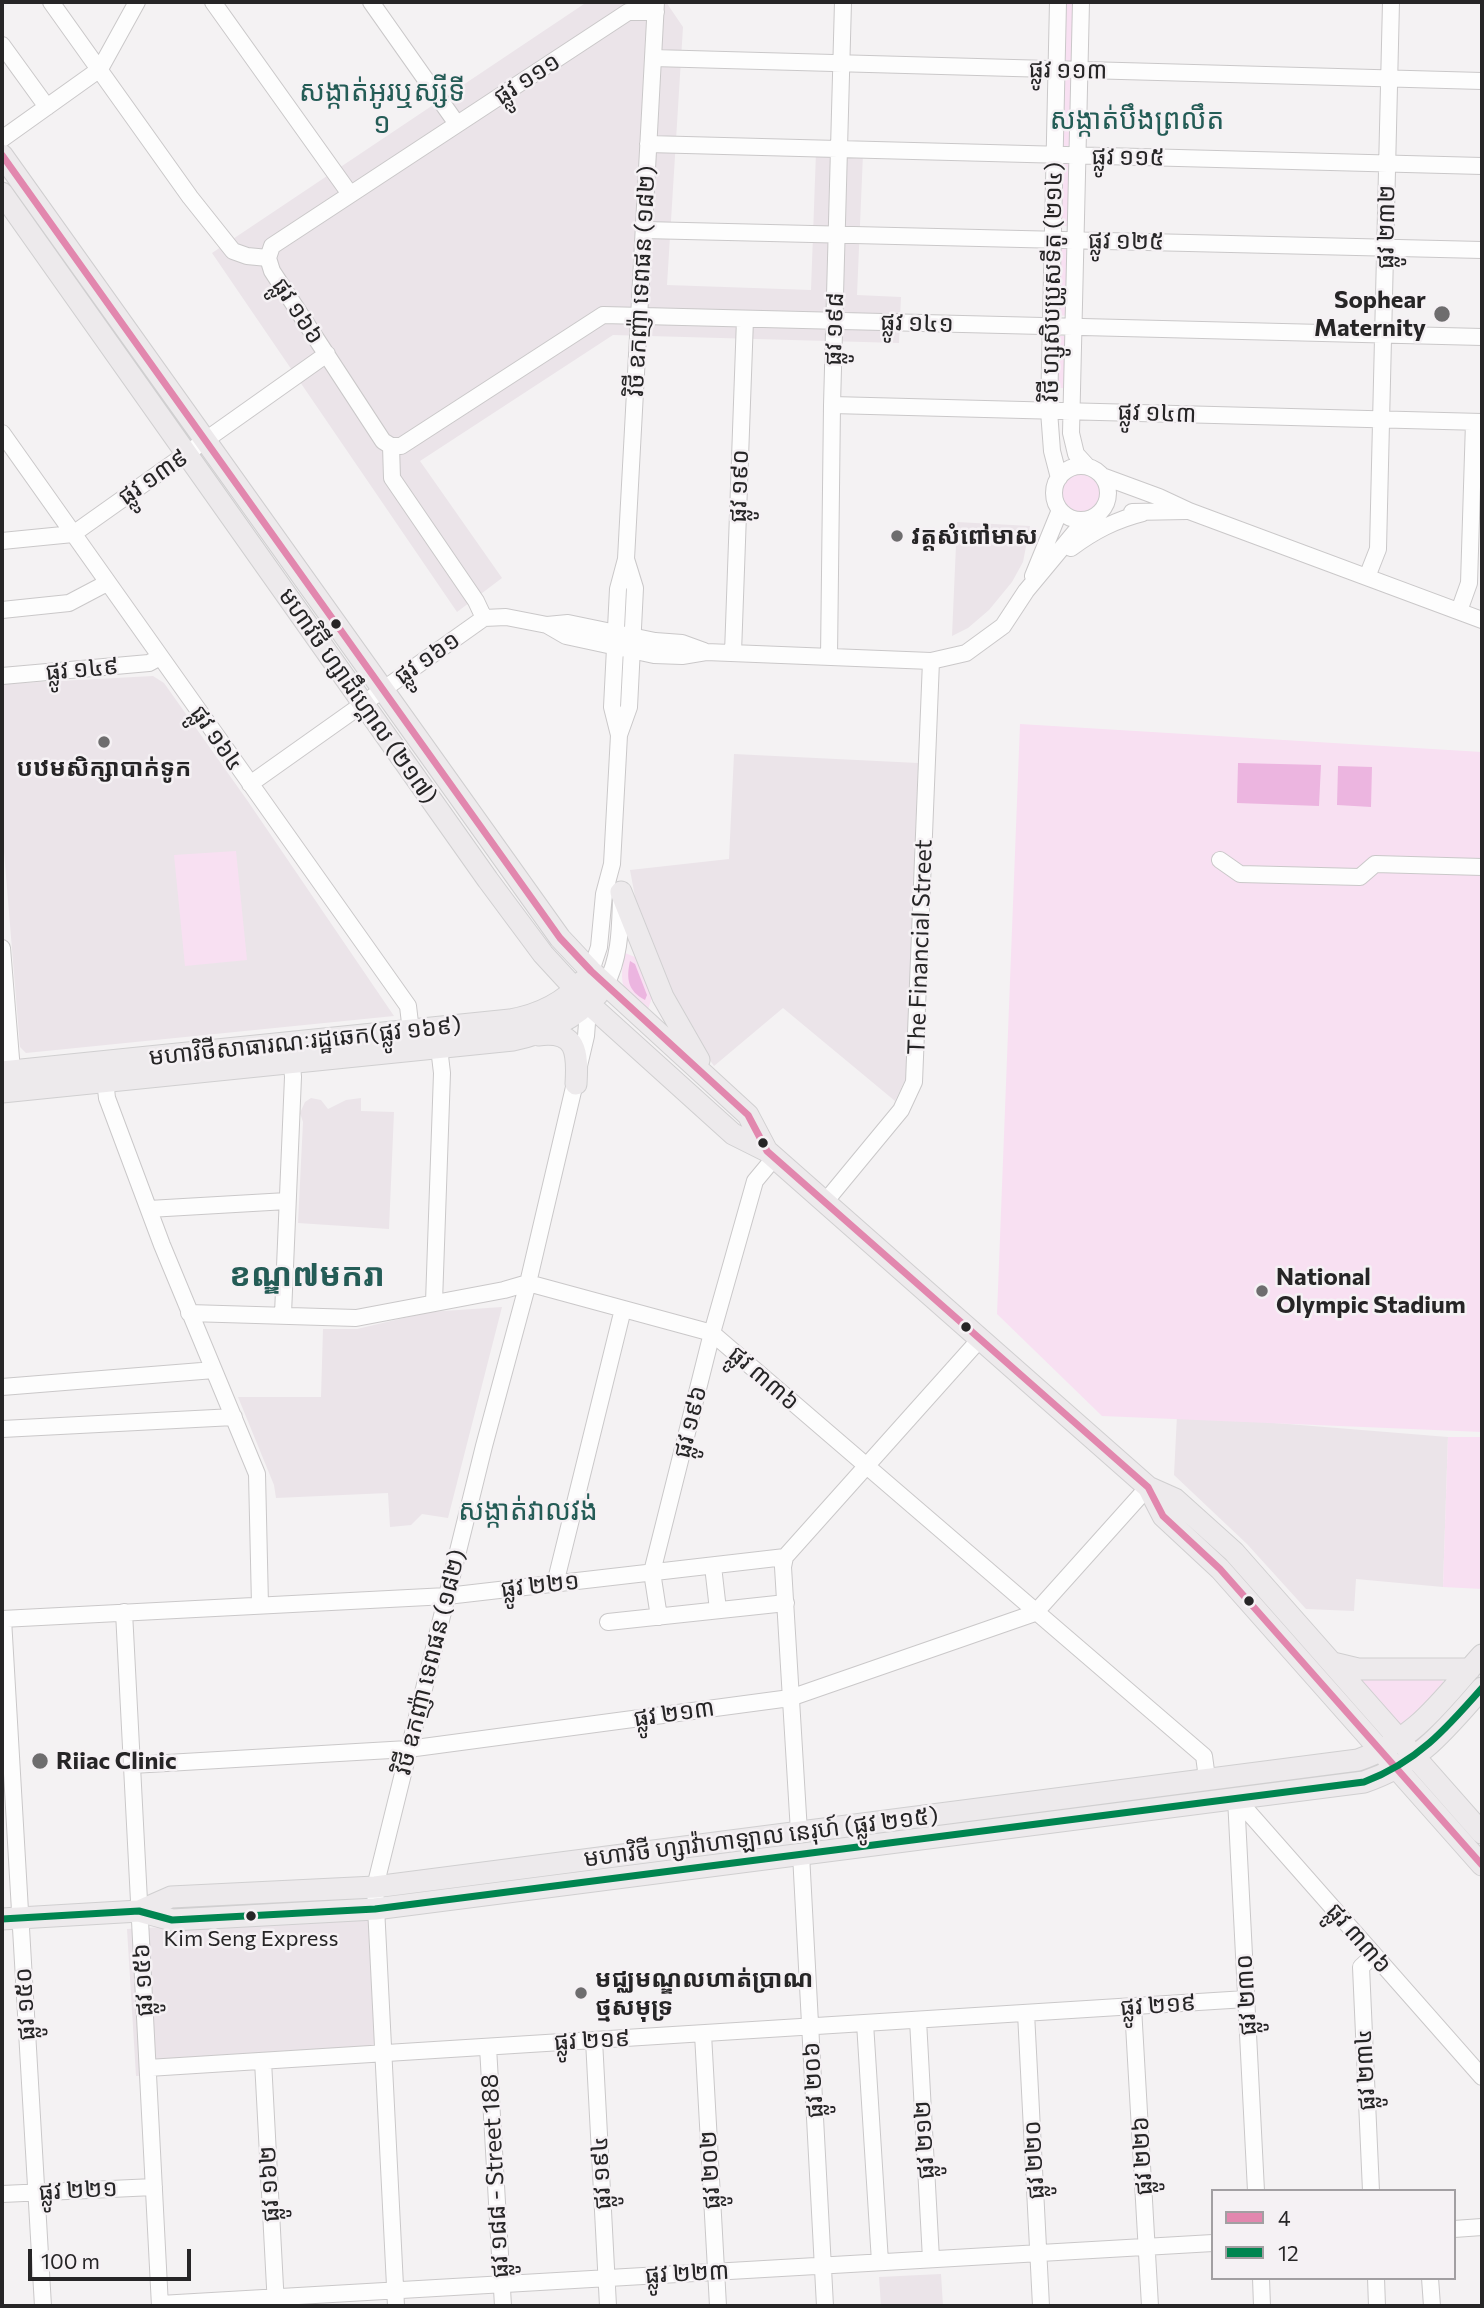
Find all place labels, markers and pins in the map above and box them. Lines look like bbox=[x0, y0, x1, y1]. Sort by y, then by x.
place label: Sophear Maternity bbox=[1314, 286, 1426, 342]
marker: Sophear Maternity bbox=[1432, 304, 1452, 324]
place label: វត្តសំពៅមាស bbox=[911, 522, 1038, 550]
marker: វត្តសំពៅមាស bbox=[889, 528, 905, 544]
unlabelled marker bbox=[329, 617, 343, 631]
marker: បឋមសិក្សាបាក់ទូក bbox=[96, 734, 112, 750]
place label: បឋមសិក្សាបាក់ទូក bbox=[17, 754, 191, 782]
unlabelled marker bbox=[756, 1136, 770, 1150]
place label: National Olympic Stadium bbox=[1276, 1263, 1466, 1319]
marker: National Olympic Stadium bbox=[1254, 1283, 1270, 1299]
unlabelled marker bbox=[959, 1320, 973, 1334]
unlabelled marker bbox=[1242, 1594, 1256, 1608]
place label: Riiac Clinic bbox=[56, 1747, 177, 1775]
marker: Riiac Clinic bbox=[30, 1751, 50, 1771]
marker: Kim Seng Express bbox=[244, 1909, 258, 1923]
place label: Kim Seng Express bbox=[164, 1926, 338, 1952]
place label: មជ្ឈមណ្ឌលហាត់ប្រាណ ថ្មសមុទ្រ bbox=[595, 1965, 813, 2021]
marker: មជ្ឈមណ្ឌលហាត់ប្រាណ ថ្មសមុទ្រ bbox=[573, 1985, 589, 2001]

